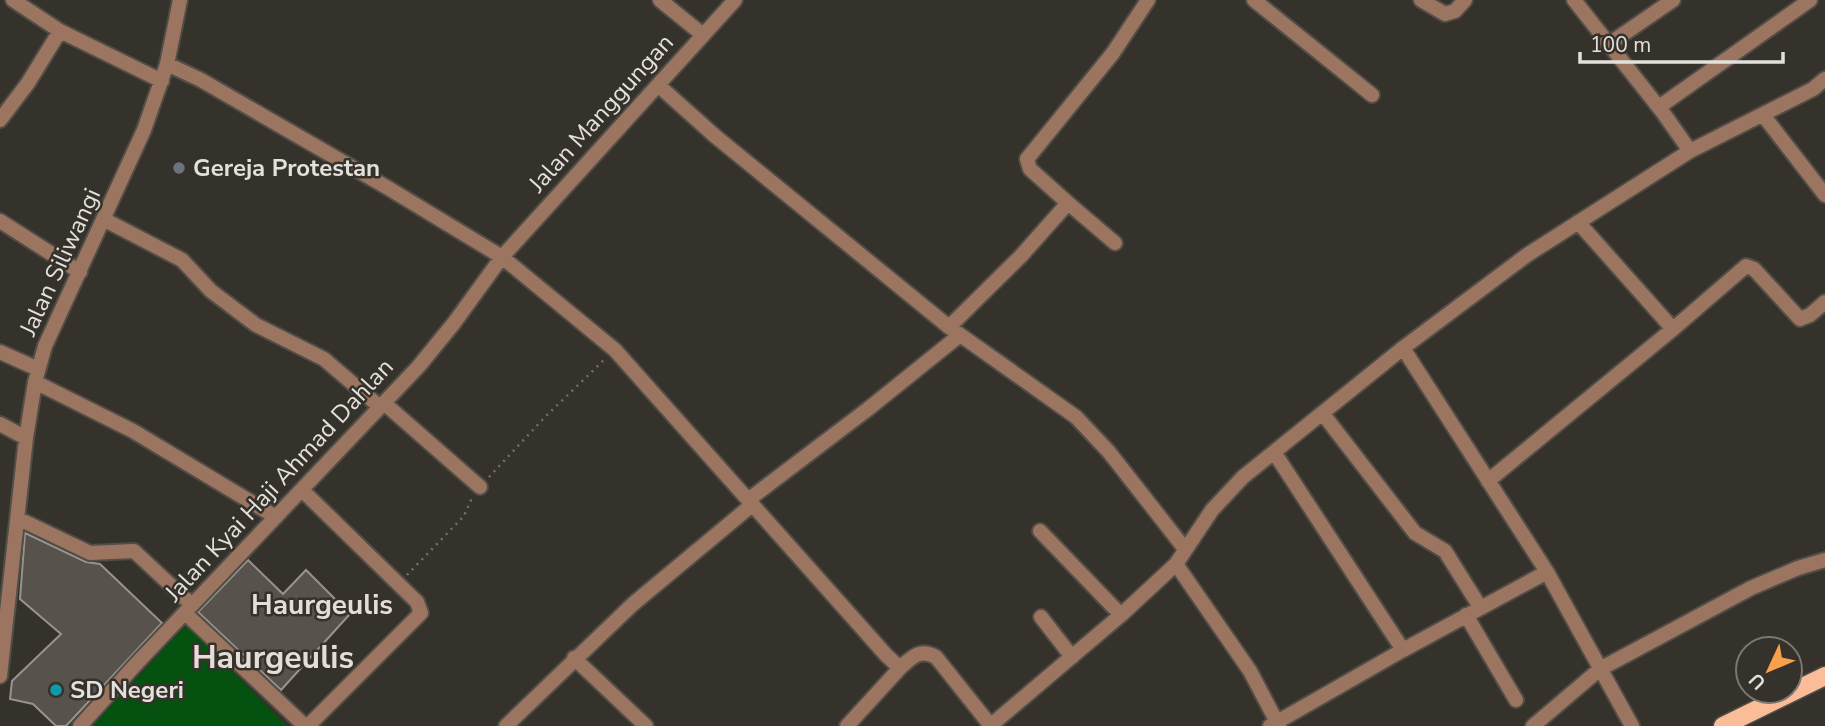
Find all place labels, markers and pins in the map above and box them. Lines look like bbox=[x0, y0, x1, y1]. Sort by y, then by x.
place label: Gereja Protestan bbox=[193, 152, 380, 184]
marker: Gereja Protestan bbox=[171, 160, 187, 176]
place label: SD Negeri bbox=[70, 674, 184, 706]
marker: SD Negeri bbox=[48, 682, 64, 698]

